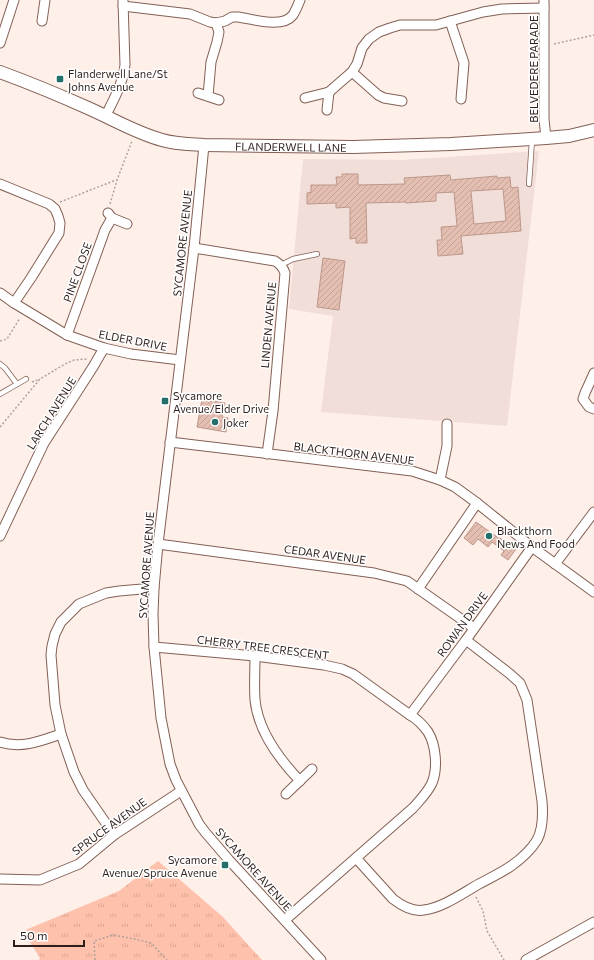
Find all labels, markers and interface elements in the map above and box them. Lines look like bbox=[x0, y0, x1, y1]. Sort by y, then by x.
street label: BELVEDERE PARADE bbox=[527, 15, 540, 123]
place label: Flanderwell Lane/St Johns Avenue bbox=[68, 67, 168, 94]
marker: Flanderwell Lane/St Johns Avenue bbox=[55, 74, 65, 84]
street label: FLANDERWELL LANE bbox=[235, 139, 347, 153]
street label: SYCAMORE AVENUE bbox=[170, 189, 194, 297]
street label: PINE CLOSE bbox=[60, 240, 94, 304]
street label: LINDEN AVENUE bbox=[258, 281, 278, 369]
street label: ELDER DRIVE bbox=[98, 327, 168, 353]
street label: LARCH AVENUE bbox=[24, 374, 78, 452]
place label: Sycamore Avenue/Elder Drive bbox=[173, 389, 269, 415]
marker: Sycamore Avenue/Elder Drive bbox=[160, 396, 170, 406]
place label: Joker bbox=[223, 416, 249, 430]
marker: Joker bbox=[210, 417, 220, 427]
street label: BLACKTHORN AVENUE bbox=[293, 439, 415, 467]
street label: SYCAMORE AVENUE bbox=[136, 511, 156, 619]
place label: Blackthorn News And Food bbox=[497, 524, 575, 550]
marker: Blackthorn News And Food bbox=[484, 531, 494, 541]
street label: CEDAR AVENUE bbox=[283, 542, 367, 566]
street label: ROWAN DRIVE bbox=[434, 589, 490, 659]
street label: CHERRY TREE CRESCENT bbox=[196, 632, 330, 662]
street label: SPRUCE AVENUE bbox=[69, 795, 149, 857]
street label: SYCAMORE AVENUE bbox=[213, 825, 295, 913]
place label: Sycamore Avenue/Spruce Avenue bbox=[102, 853, 217, 879]
marker: Sycamore Avenue/Spruce Avenue bbox=[220, 860, 230, 870]
scale bar bbox=[14, 922, 84, 948]
text: 50 m bbox=[20, 928, 48, 942]

